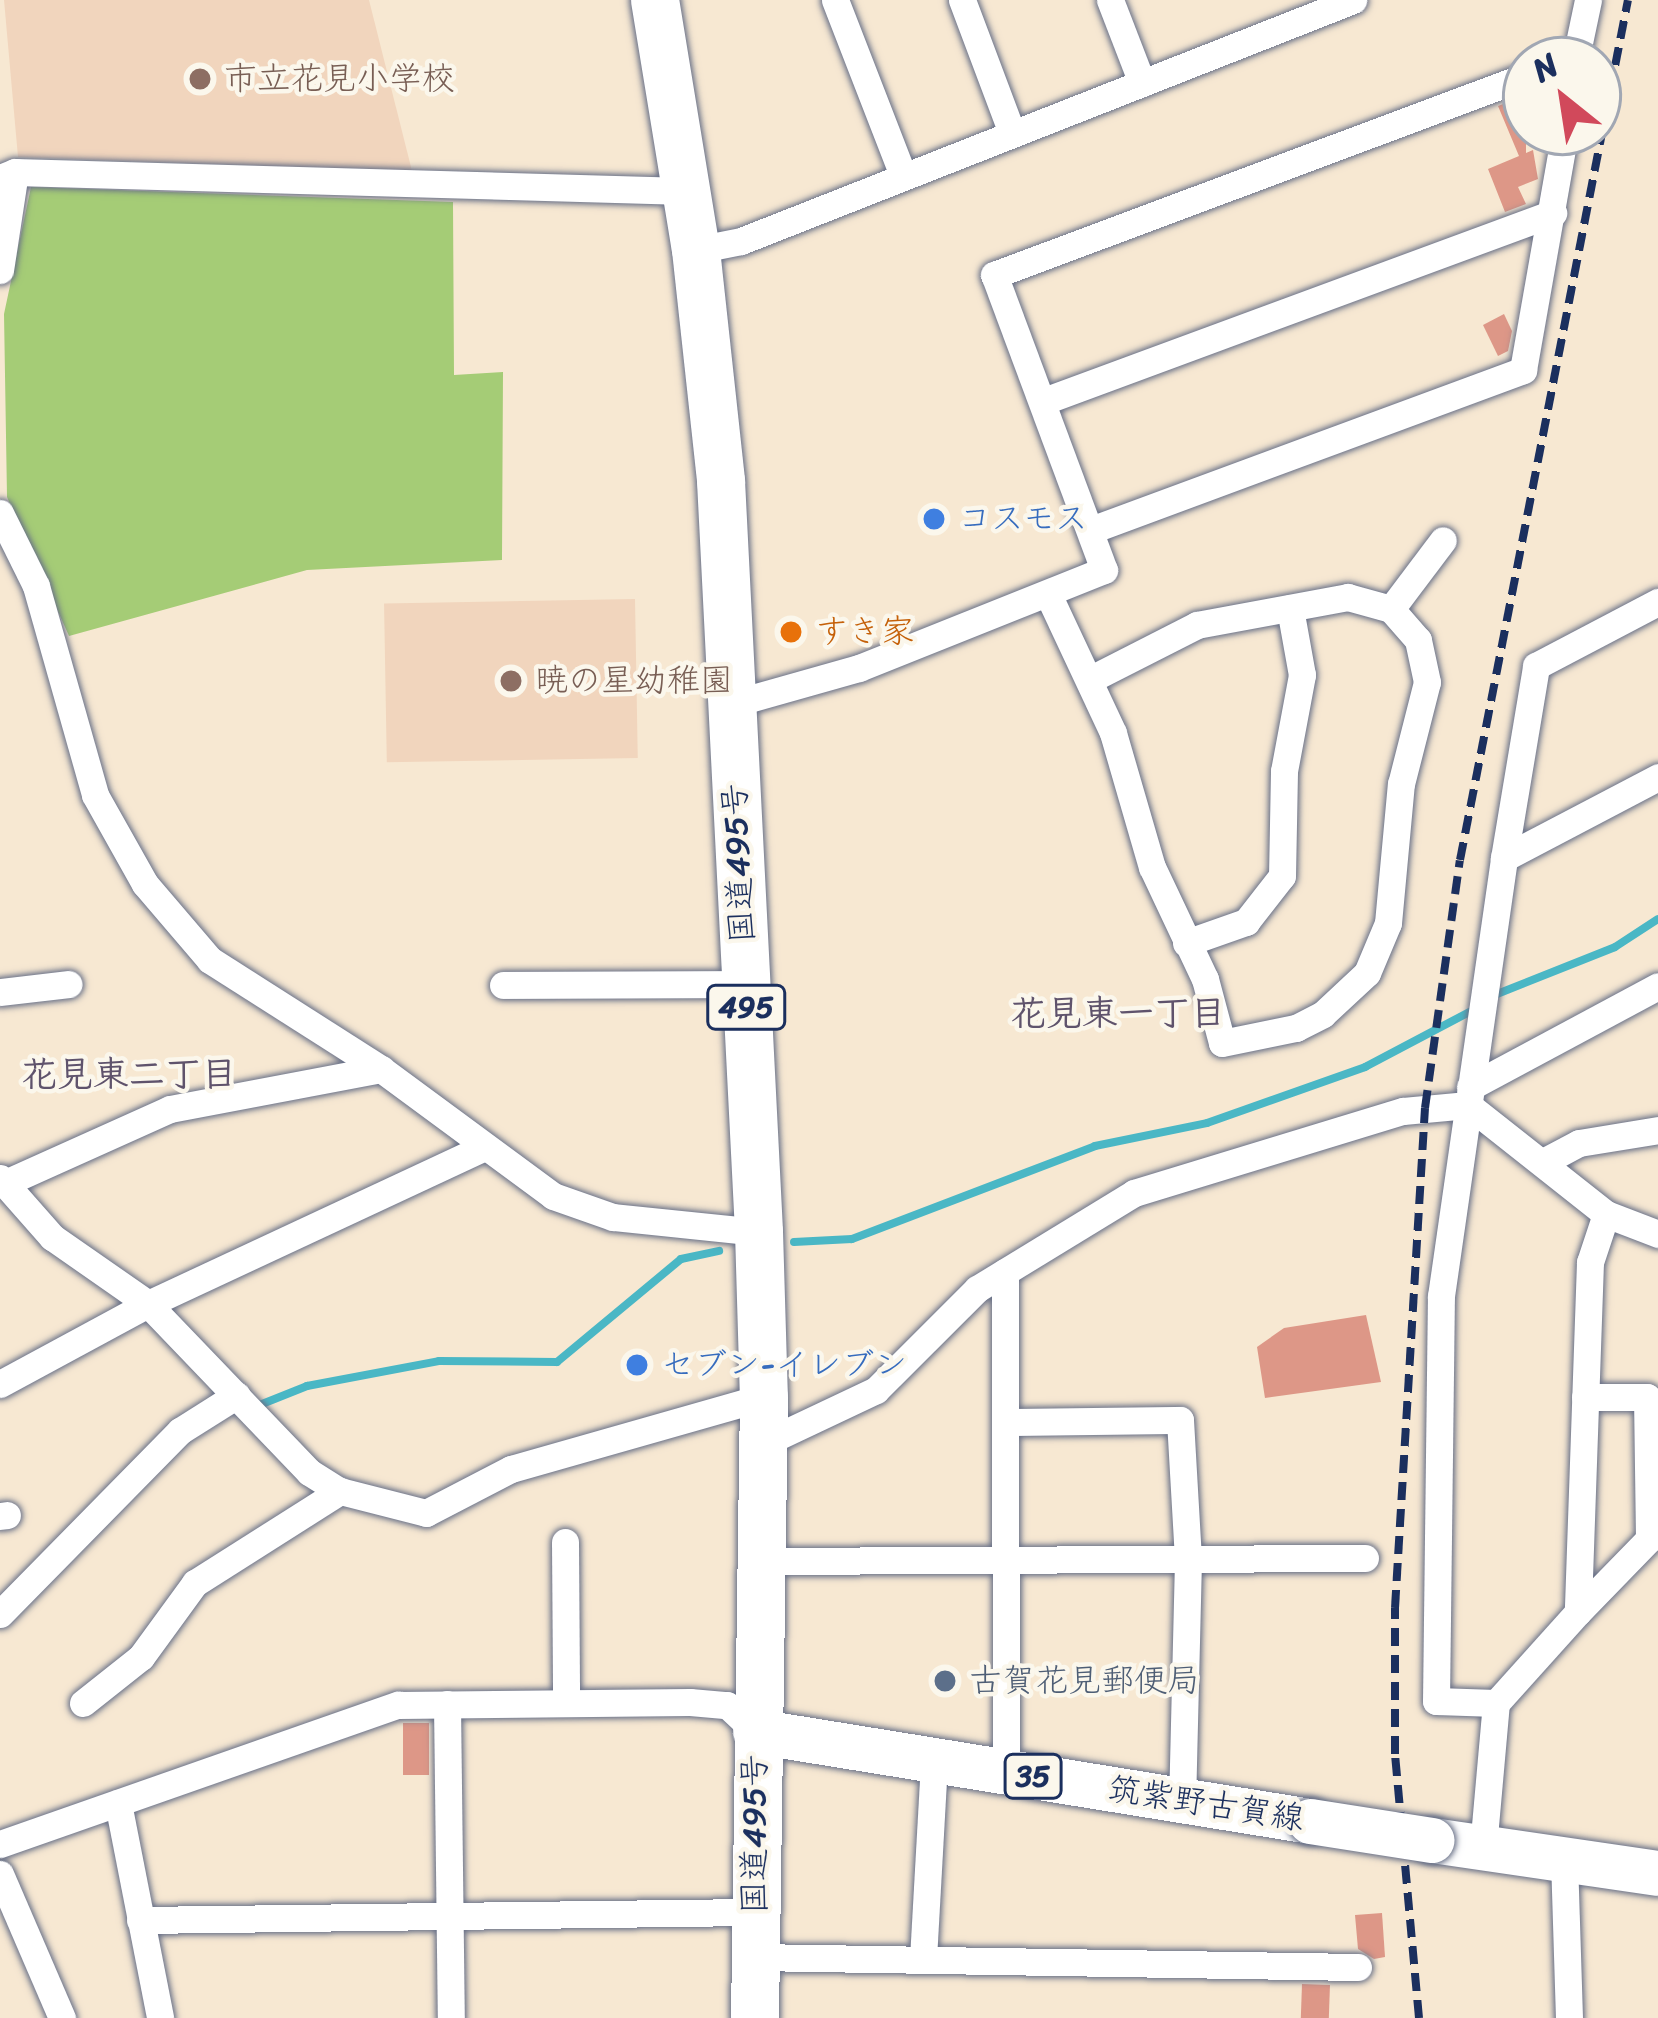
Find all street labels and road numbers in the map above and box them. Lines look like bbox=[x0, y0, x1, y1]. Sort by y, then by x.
street label: 国道495号 bbox=[715, 782, 763, 944]
road number: 495 bbox=[704, 983, 788, 1031]
road number: 35 bbox=[1003, 1752, 1063, 1800]
street label: 国道495号 bbox=[735, 1754, 775, 1914]
street label: 筑紫野古賀線 bbox=[1105, 1769, 1307, 1839]

